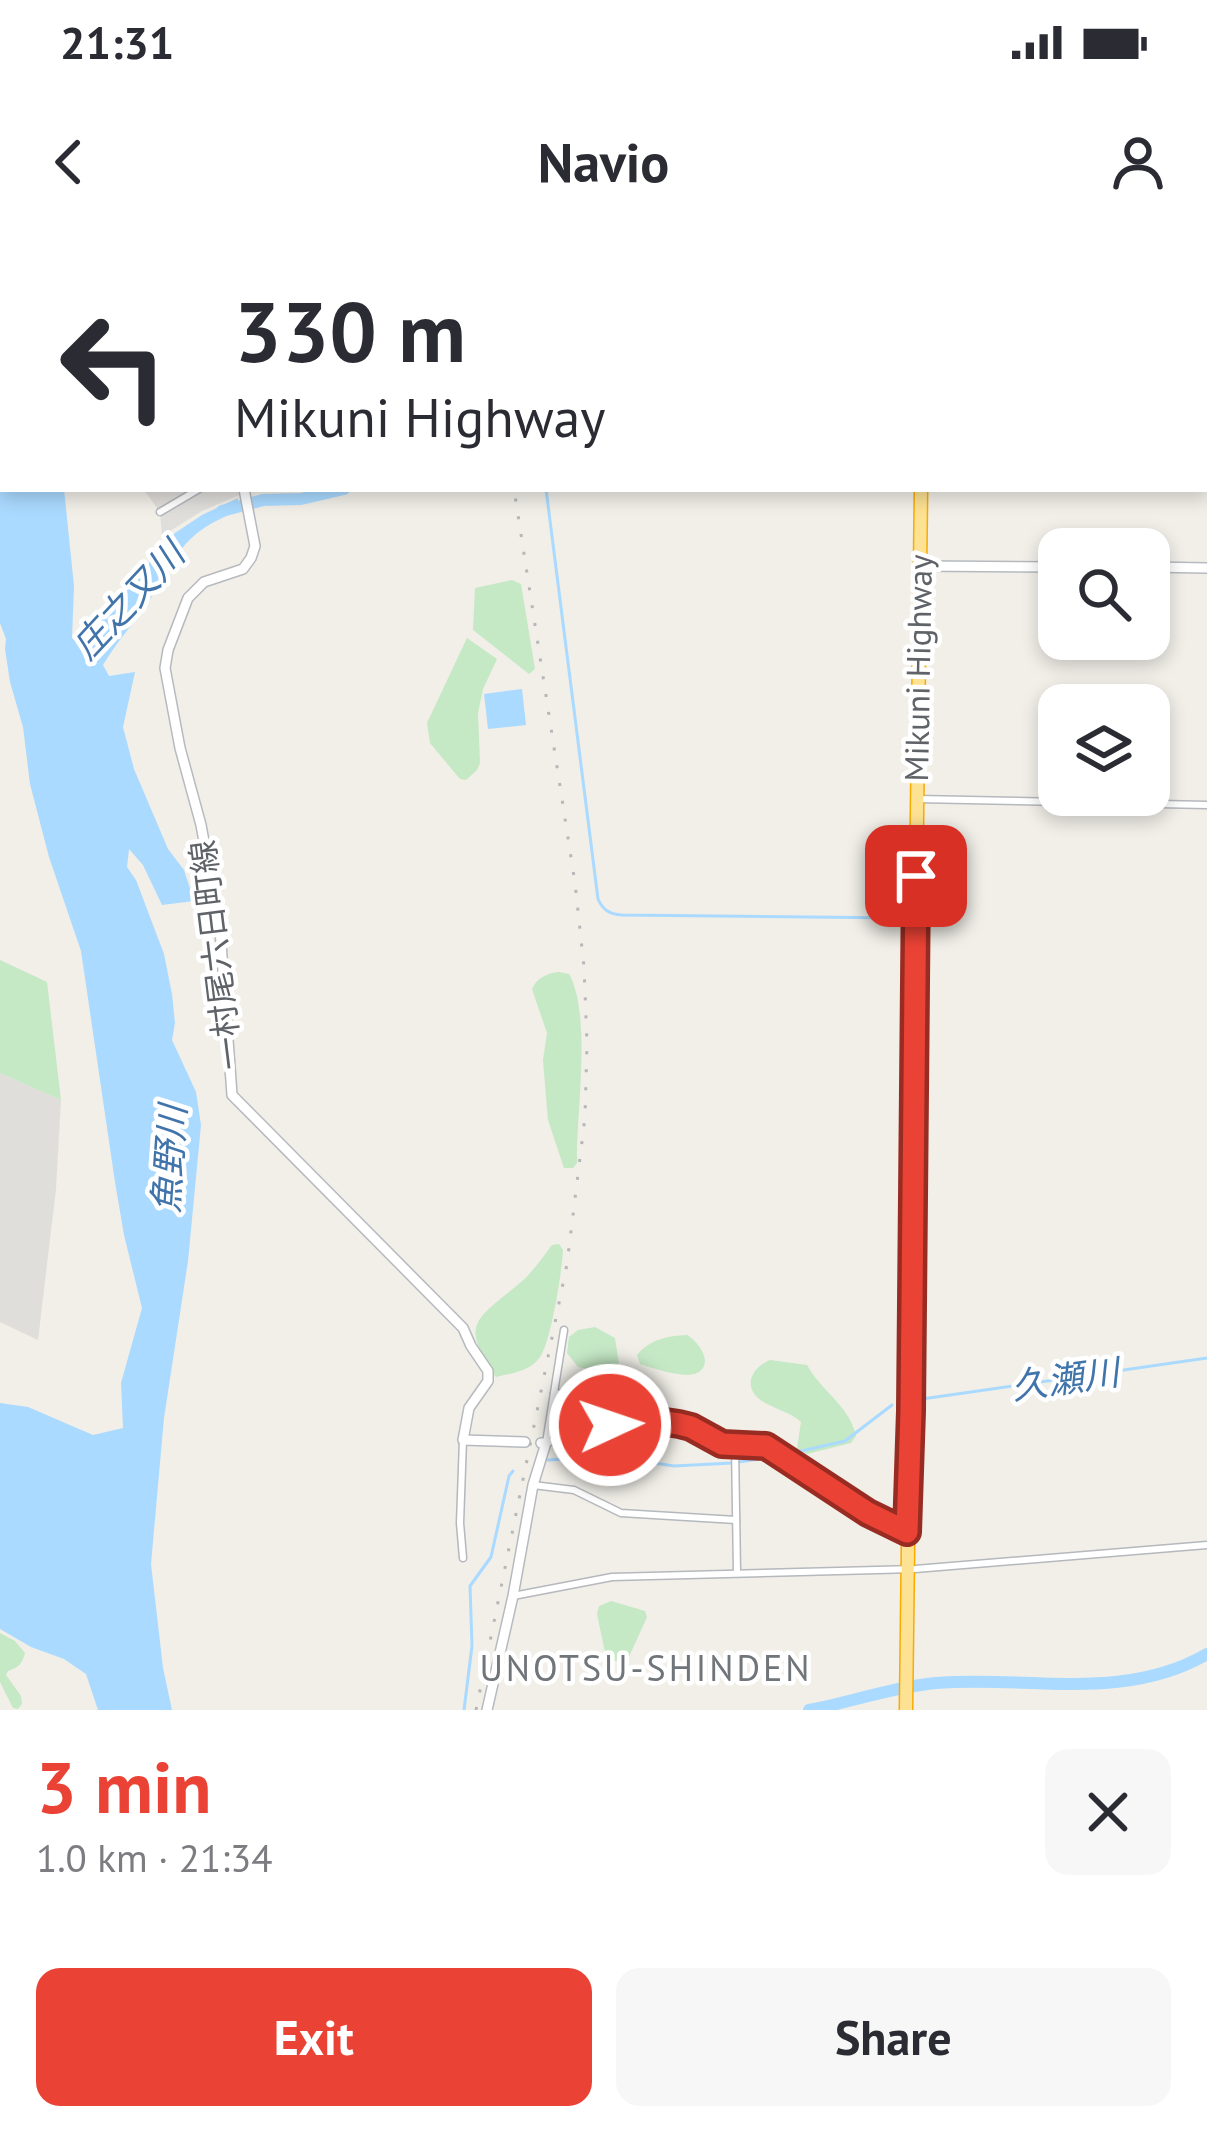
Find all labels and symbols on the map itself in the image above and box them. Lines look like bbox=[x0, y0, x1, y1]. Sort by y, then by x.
water label: 庄之又川 bbox=[61, 528, 197, 668]
street label: Mikuni Highway bbox=[894, 553, 941, 782]
pin bbox=[865, 825, 967, 927]
street label: 一村尾六日町線 bbox=[180, 838, 251, 1072]
water label: 魚野川 bbox=[141, 1099, 196, 1214]
water label: 久瀬川 bbox=[1008, 1347, 1126, 1409]
position arrow bbox=[547, 1362, 673, 1488]
district label: UNOTSU-SHINDEN bbox=[479, 1644, 813, 1691]

